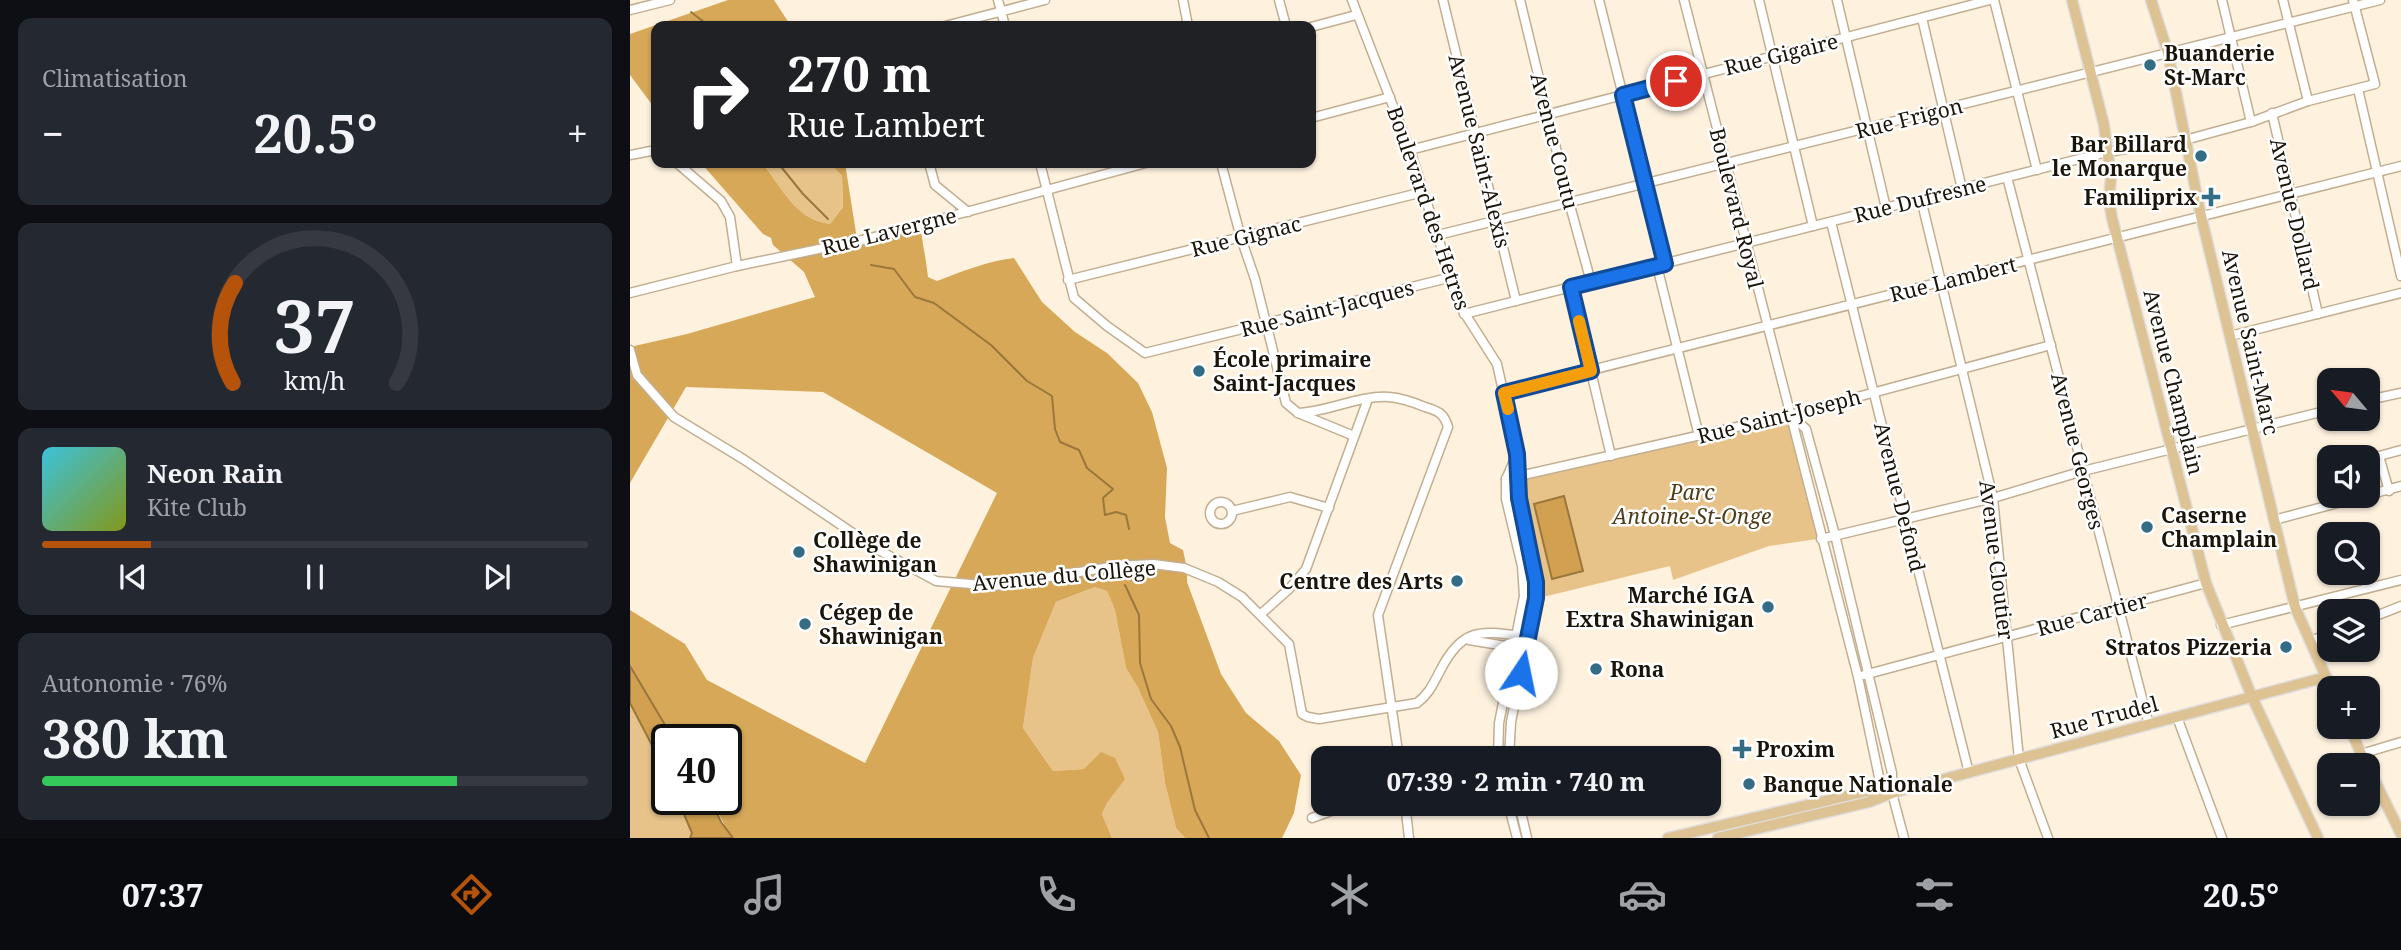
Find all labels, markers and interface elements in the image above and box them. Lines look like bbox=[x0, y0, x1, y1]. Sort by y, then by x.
street label: Rue Gigaire bbox=[1721, 26, 1841, 82]
place label: Buanderie St-Marc bbox=[2164, 39, 2275, 91]
text: 270 m bbox=[787, 40, 931, 106]
icon: right bbox=[672, 49, 763, 140]
street label: Avenue Saint-Alexis bbox=[1442, 51, 1518, 251]
pin bbox=[1646, 51, 1706, 111]
marker: Buanderie St-Marc bbox=[2142, 57, 2158, 73]
text: Climatisation bbox=[42, 62, 188, 94]
icon: arrive bbox=[1657, 62, 1695, 100]
street label: Avenue Coutu bbox=[1525, 70, 1585, 212]
street label: Rue Frigon bbox=[1852, 91, 1966, 145]
text: 20.5° bbox=[253, 97, 378, 168]
street label: Boulevard des Hetres bbox=[1381, 102, 1477, 314]
text: Rue Lambert bbox=[787, 103, 985, 146]
text: − bbox=[42, 107, 64, 159]
text: + bbox=[567, 107, 588, 159]
street label: Boulevard Royal bbox=[1703, 125, 1771, 292]
place label: Bar Billard le Monarque bbox=[2052, 130, 2187, 182]
street label: Avenue Dollard bbox=[2264, 135, 2326, 293]
marker: Bar Billard le Monarque bbox=[2193, 148, 2209, 164]
street label: Rue Dufresne bbox=[1851, 169, 1989, 229]
place label: Familiprix bbox=[2084, 183, 2197, 211]
marker: Familiprix bbox=[2203, 189, 2219, 205]
street label: Rue Lavergne bbox=[819, 201, 959, 261]
street label: Rue Gignac bbox=[1188, 209, 1304, 263]
street label: Avenue Saint-Marc bbox=[2216, 246, 2286, 438]
street label: Rue Lambert bbox=[1887, 250, 2019, 308]
street label: Rue Saint-Jacques bbox=[1237, 273, 1417, 343]
text: 37 bbox=[274, 275, 356, 374]
street label: Avenue Champlain bbox=[2137, 286, 2211, 478]
place label: École primaire Saint-Jacques bbox=[1213, 345, 1371, 397]
text: km/h bbox=[284, 362, 346, 396]
marker: École primaire Saint-Jacques bbox=[1191, 363, 1207, 379]
north arrow bbox=[2317, 368, 2380, 430]
map controls bbox=[2317, 368, 2380, 816]
street label: Avenue Georges bbox=[2045, 370, 2111, 532]
street label: Rue Saint-Joseph bbox=[1694, 382, 1864, 450]
street label: Avenue Defond bbox=[1868, 419, 1932, 575]
button: sound bbox=[2317, 445, 2380, 508]
text: Neon Rain bbox=[147, 455, 283, 491]
park label: Parc Antoine-St-Onge bbox=[1611, 478, 1771, 530]
street label: Avenue Cloutier bbox=[1973, 479, 2021, 642]
text: Kite Club bbox=[147, 491, 247, 523]
place label: Caserne Champlain bbox=[2161, 501, 2277, 553]
marker: Caserne Champlain bbox=[2139, 519, 2155, 535]
button: search bbox=[2317, 522, 2380, 585]
place label: Collège de Shawinigan bbox=[813, 526, 937, 578]
marker: Collège de Shawinigan bbox=[791, 544, 807, 560]
street label: Avenue du Collège bbox=[971, 553, 1157, 597]
icon: previous bbox=[114, 558, 152, 596]
icon: pause bbox=[296, 558, 334, 596]
icon: next bbox=[478, 558, 516, 596]
place label: Centre des Arts bbox=[1279, 567, 1443, 595]
marker: Centre des Arts bbox=[1449, 573, 1465, 589]
place label: Marché IGA Extra Shawinigan bbox=[1566, 581, 1754, 633]
street label: Rue Cartier bbox=[2033, 586, 2151, 642]
place label: Cégep de Shawinigan bbox=[819, 598, 943, 650]
marker: Marché IGA Extra Shawinigan bbox=[1760, 599, 1776, 615]
button: layers bbox=[2317, 599, 2380, 662]
marker: Cégep de Shawinigan bbox=[797, 616, 813, 632]
place label: Stratos Pizzeria bbox=[2105, 633, 2272, 661]
position arrow bbox=[1484, 636, 1558, 710]
marker: Stratos Pizzeria bbox=[2278, 639, 2294, 655]
place label: Rona bbox=[1610, 655, 1664, 683]
marker: Rona bbox=[1588, 661, 1604, 677]
text: Autonomie · 76% bbox=[42, 667, 227, 699]
button: + bbox=[2317, 676, 2380, 739]
street label: Rue Trudel bbox=[2047, 689, 2161, 745]
text: 380 km bbox=[42, 702, 228, 773]
speed limit sign: 40 bbox=[651, 724, 742, 815]
place label: Proxim bbox=[1756, 735, 1835, 763]
marker: Proxim bbox=[1734, 741, 1750, 757]
button: − bbox=[2317, 753, 2380, 816]
text: 07:39 · 2 min · 740 m bbox=[1386, 763, 1646, 799]
place label: Banque Nationale bbox=[1763, 770, 1953, 798]
marker: Banque Nationale bbox=[1741, 776, 1757, 792]
icon: directions bbox=[447, 870, 496, 919]
icon: music bbox=[740, 870, 789, 919]
icon: phone bbox=[1032, 870, 1081, 919]
icon: climate bbox=[1325, 870, 1374, 919]
icon: car bbox=[1618, 870, 1667, 919]
icon: filters bbox=[1910, 870, 1959, 919]
text: 07:37 bbox=[122, 873, 204, 916]
text: 20.5° bbox=[2203, 873, 2279, 916]

